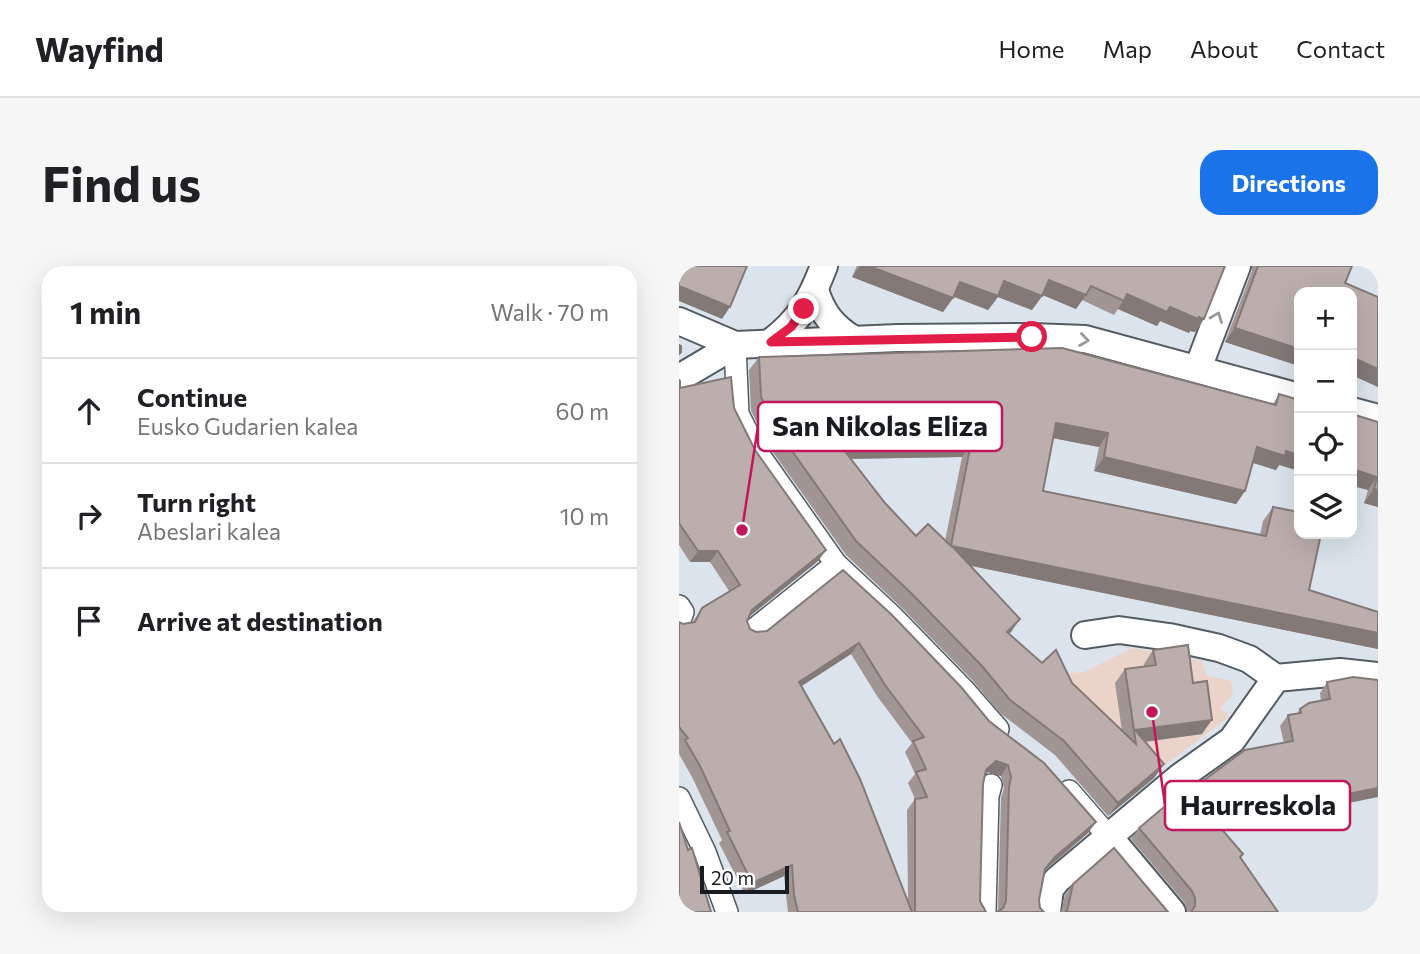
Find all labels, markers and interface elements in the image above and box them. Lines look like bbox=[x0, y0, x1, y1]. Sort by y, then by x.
text: Wayfind bbox=[35, 28, 164, 69]
text: Home bbox=[999, 34, 1065, 63]
text: Map bbox=[1103, 34, 1152, 63]
text: About bbox=[1190, 34, 1258, 63]
text: Contact bbox=[1296, 34, 1385, 63]
button: Directions bbox=[1200, 150, 1378, 215]
text: Find us bbox=[42, 152, 201, 212]
map controls bbox=[1294, 287, 1357, 539]
button: + bbox=[1294, 287, 1357, 350]
text: 1 min bbox=[70, 293, 141, 330]
route end bbox=[788, 293, 819, 324]
text: Walk · 70 m bbox=[491, 298, 609, 326]
one-way arrow bbox=[1209, 312, 1223, 324]
route start bbox=[1016, 321, 1047, 352]
one-way arrow bbox=[1078, 332, 1090, 347]
button: − bbox=[1294, 350, 1357, 413]
text: Continue bbox=[137, 381, 247, 412]
icon: ahead bbox=[70, 392, 108, 430]
text: 60 m bbox=[556, 397, 609, 425]
callout: San Nikolas Eliza bbox=[758, 402, 1002, 451]
text: San Nikolas Eliza bbox=[772, 408, 988, 442]
text: Eusko Gudarien kalea bbox=[137, 412, 358, 440]
button: locate bbox=[1294, 413, 1357, 476]
button: layers bbox=[1294, 476, 1357, 539]
text: Turn right bbox=[137, 486, 256, 517]
icon: right bbox=[70, 497, 108, 535]
text: 10 m bbox=[560, 502, 609, 530]
text: Abeslari kalea bbox=[137, 517, 281, 545]
icon: arrive bbox=[70, 602, 108, 640]
text: Arrive at destination bbox=[137, 605, 383, 636]
callout: Haurreskola bbox=[1165, 781, 1350, 830]
text: Haurreskola bbox=[1180, 787, 1336, 821]
scale bar bbox=[700, 863, 789, 895]
text: 20 m bbox=[711, 866, 754, 889]

